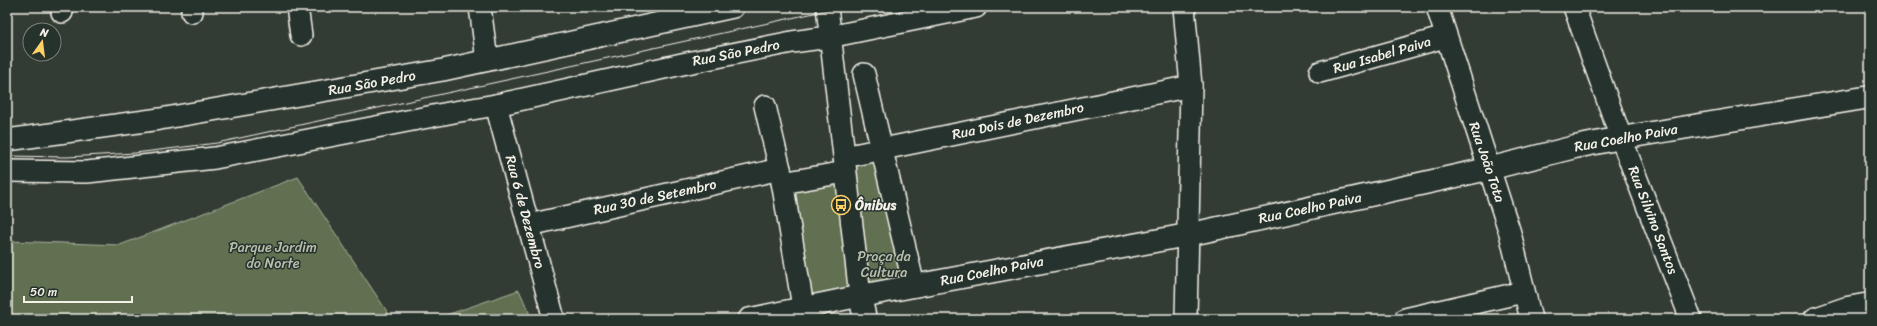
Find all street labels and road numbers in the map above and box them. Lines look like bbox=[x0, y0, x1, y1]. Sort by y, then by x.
street label: Rua Isabel Paiva bbox=[1330, 29, 1434, 81]
street label: Rua São Pedro bbox=[690, 32, 782, 74]
street label: Rua São Pedro bbox=[326, 63, 418, 103]
street label: Rua Dois de Dezembro bbox=[950, 95, 1086, 147]
street label: Rua Coelho Paiva bbox=[1572, 116, 1681, 159]
street label: Rua João Tota bbox=[1462, 118, 1512, 206]
street label: Rua 6 de Dezembro bbox=[498, 152, 552, 272]
street label: Rua Silvino Santos bbox=[1621, 162, 1685, 278]
street label: Rua 30 de Setembro bbox=[591, 172, 719, 222]
street label: Rua Coelho Paiva bbox=[1256, 185, 1365, 231]
street label: Rua Coelho Paiva bbox=[938, 249, 1047, 293]

